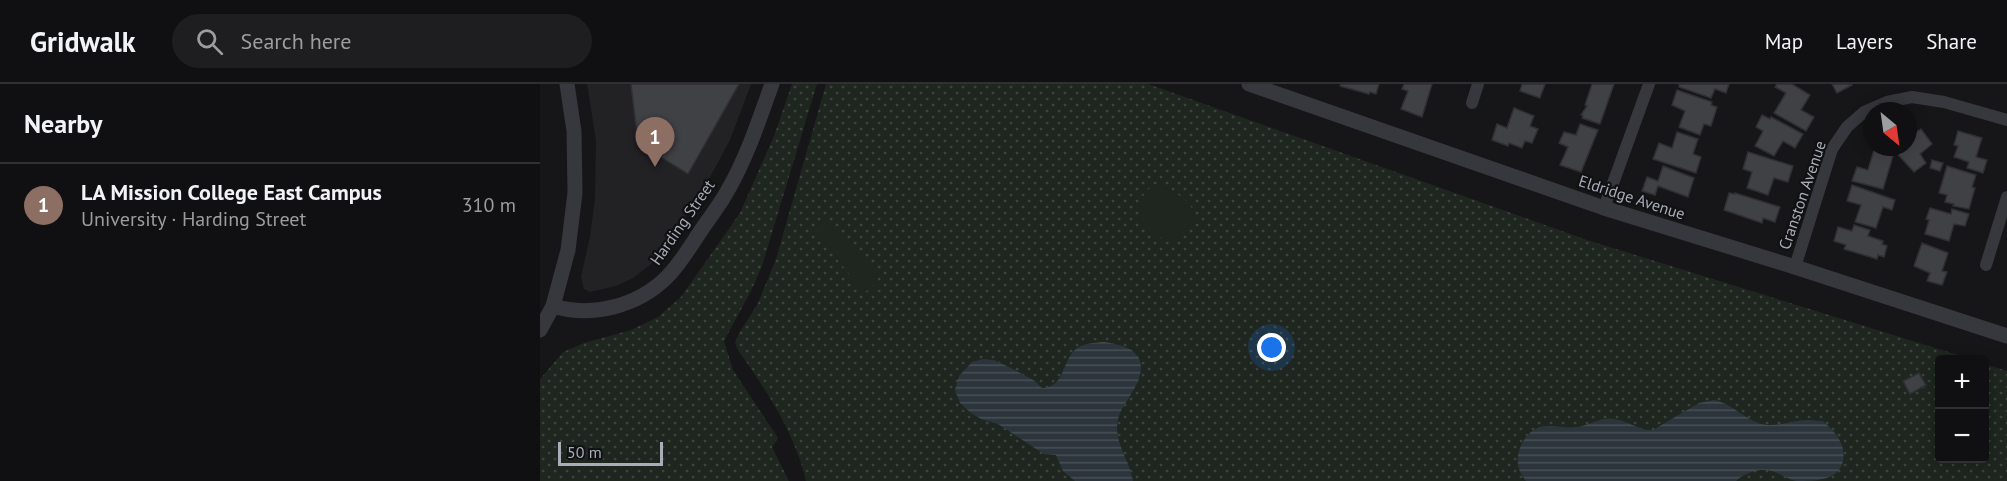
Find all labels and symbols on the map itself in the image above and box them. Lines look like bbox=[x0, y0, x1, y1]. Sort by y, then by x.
north arrow bbox=[1863, 102, 1917, 156]
pin: 1 bbox=[636, 118, 674, 167]
street label: Cranston Avenue bbox=[1774, 138, 1830, 252]
street label: Eldridge Avenue bbox=[1576, 170, 1688, 224]
street label: Harding Street bbox=[645, 175, 719, 268]
your location bbox=[1257, 333, 1286, 362]
scale bar bbox=[558, 439, 663, 466]

